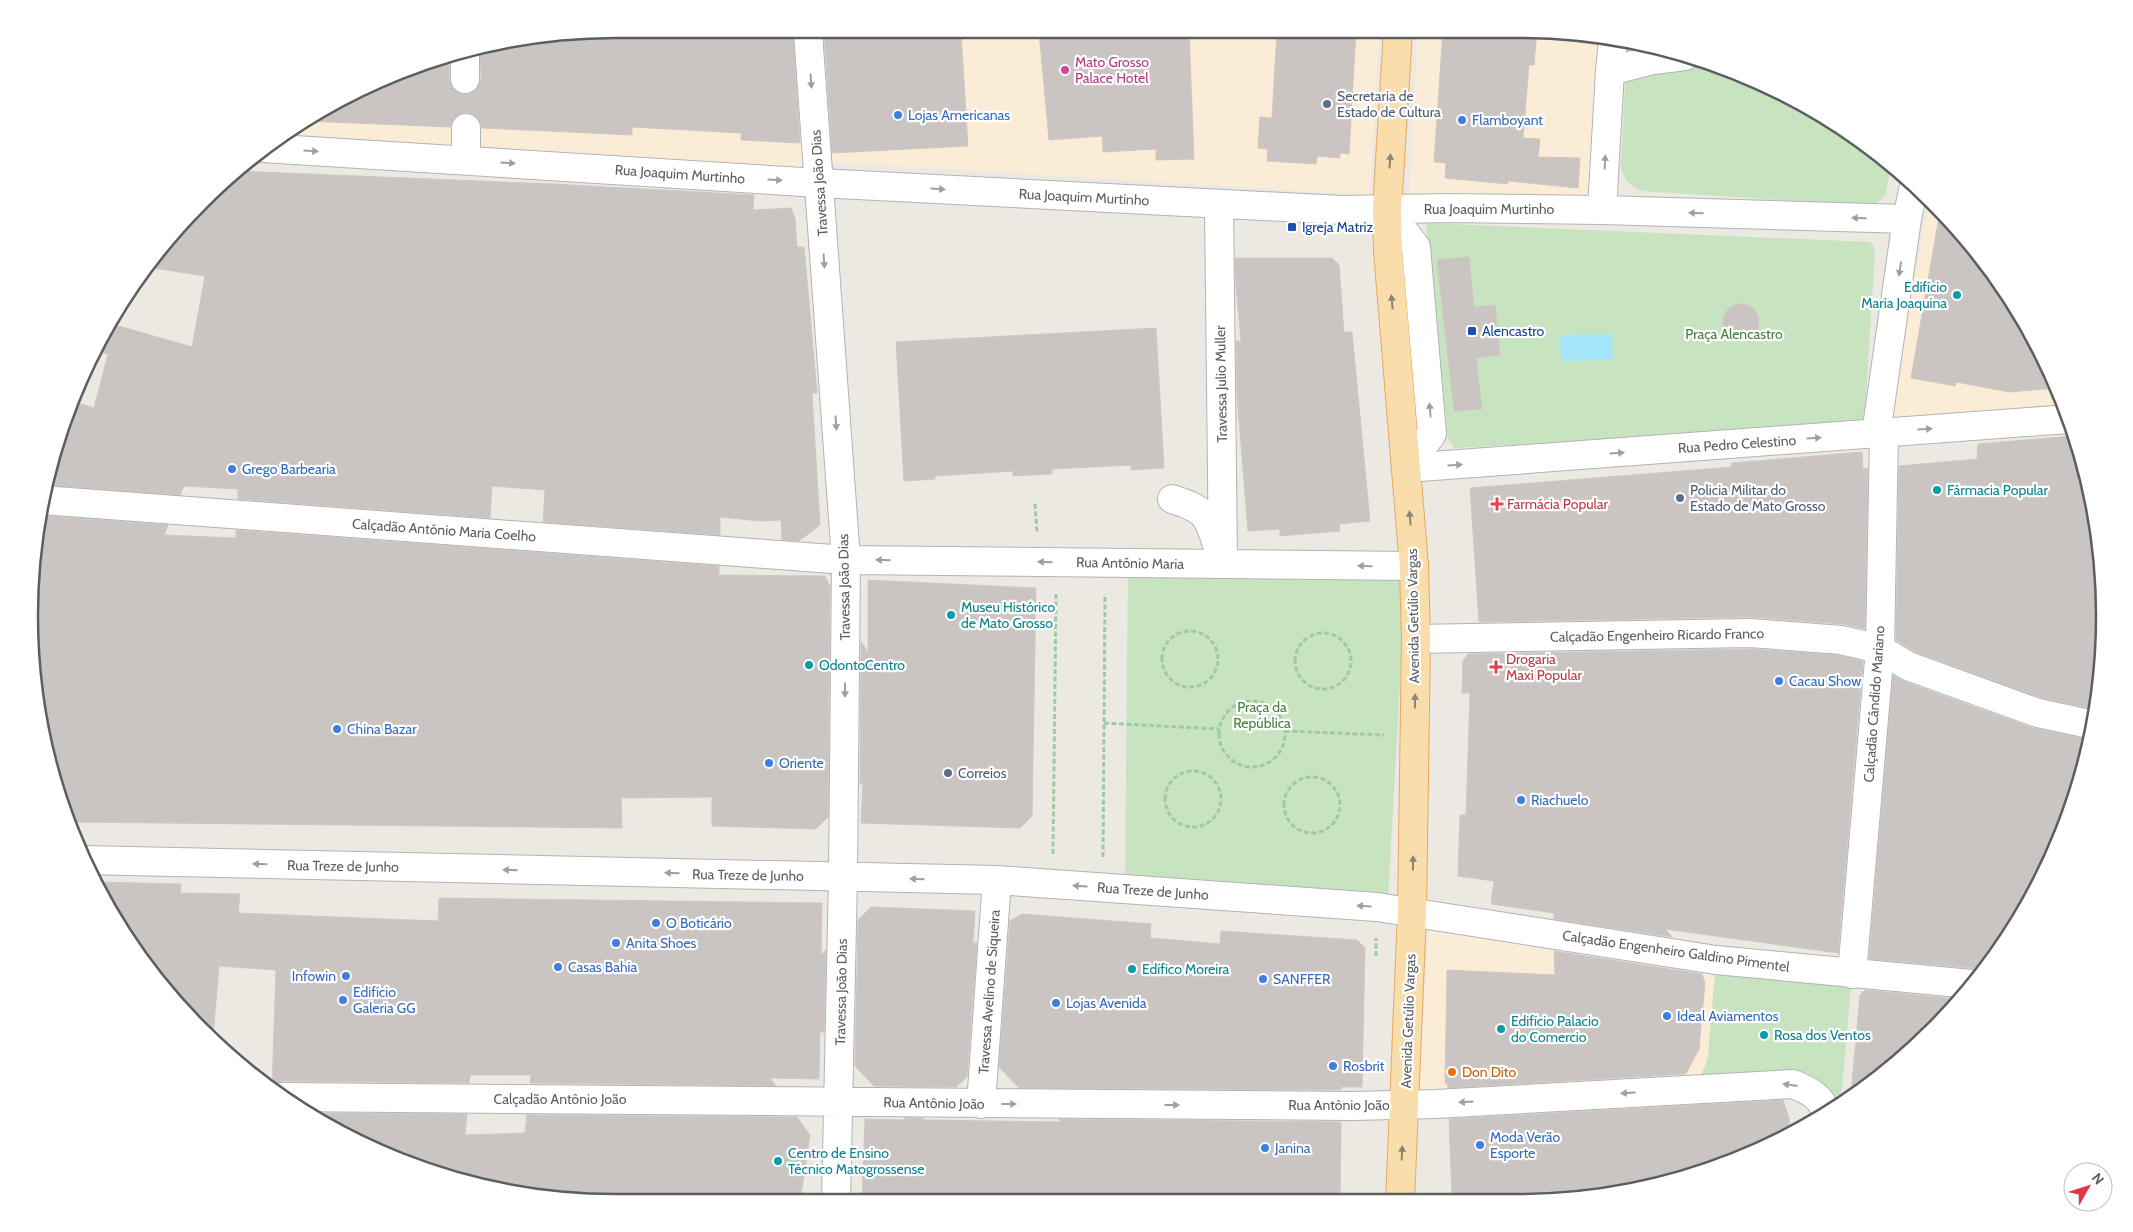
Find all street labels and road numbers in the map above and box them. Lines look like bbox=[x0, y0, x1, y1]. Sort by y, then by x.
street label: Travessa João Dias bbox=[806, 129, 832, 237]
street label: Rua Joaquim Murtinho bbox=[614, 160, 746, 188]
street label: Rua Joaquim Murtinho bbox=[1018, 185, 1150, 209]
street label: Rua Joaquim Murtinho bbox=[1424, 200, 1555, 218]
street label: Travessa Julio Muller bbox=[1211, 325, 1231, 443]
street label: Rua Pedro Celestino bbox=[1677, 431, 1797, 457]
street label: Calçadão Antônio Maria Coelho bbox=[351, 515, 537, 545]
street label: Travessa João Dias bbox=[834, 533, 854, 640]
street label: Avenida Getúlio Vargas bbox=[1403, 548, 1423, 684]
street label: Rua Antônio Maria bbox=[1076, 553, 1184, 573]
street label: Calçadão Engenheiro Ricardo Franco bbox=[1550, 624, 1764, 646]
street label: Calçadão Cândido Mariano bbox=[1860, 625, 1888, 783]
street label: Rua Treze de Junho bbox=[287, 856, 399, 876]
street label: Rua Treze de Junho bbox=[692, 865, 804, 885]
street label: Rua Treze de Junho bbox=[1097, 878, 1210, 904]
street label: Travessa Avelino de Siqueira bbox=[974, 909, 1004, 1075]
street label: Calçadão Engenheiro Galdino Pimentel bbox=[1561, 926, 1791, 976]
street label: Travessa João Dias bbox=[831, 938, 851, 1045]
street label: Avenida Getúlio Vargas bbox=[1397, 953, 1419, 1089]
street label: Calçadão Antônio João bbox=[494, 1090, 627, 1108]
street label: Rua Antônio João bbox=[883, 1093, 985, 1113]
street label: Rua Antônio João bbox=[1288, 1096, 1390, 1114]

